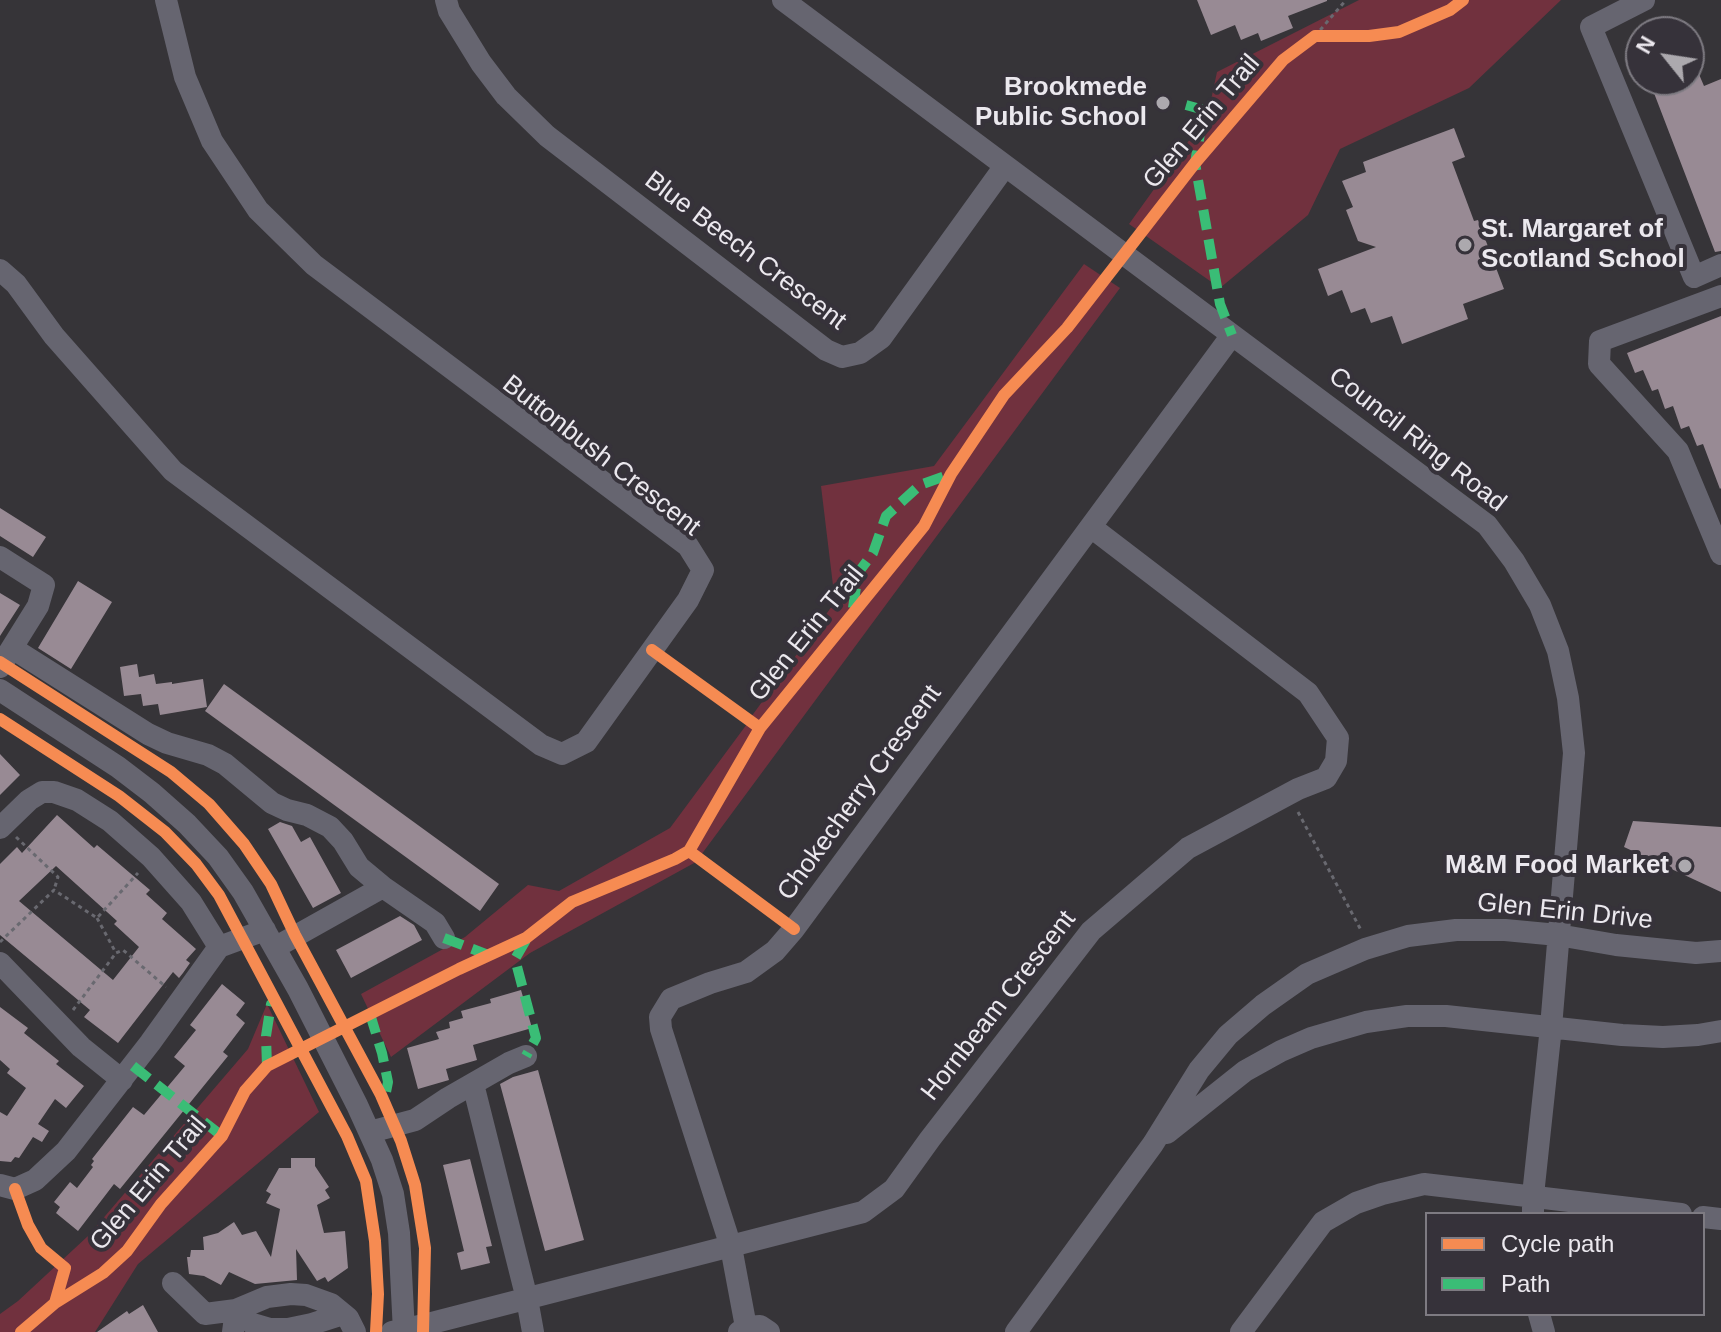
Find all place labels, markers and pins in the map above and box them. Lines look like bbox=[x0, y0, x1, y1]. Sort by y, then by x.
place label: Brookmede Public School bbox=[975, 72, 1147, 134]
marker: Brookmede Public School bbox=[1154, 94, 1172, 112]
place label: St. Margaret of Scotland School bbox=[1481, 214, 1685, 276]
marker: St. Margaret of Scotland School bbox=[1456, 236, 1474, 254]
place label: M&M Food Market bbox=[1445, 850, 1669, 882]
marker: M&M Food Market bbox=[1676, 857, 1694, 875]

